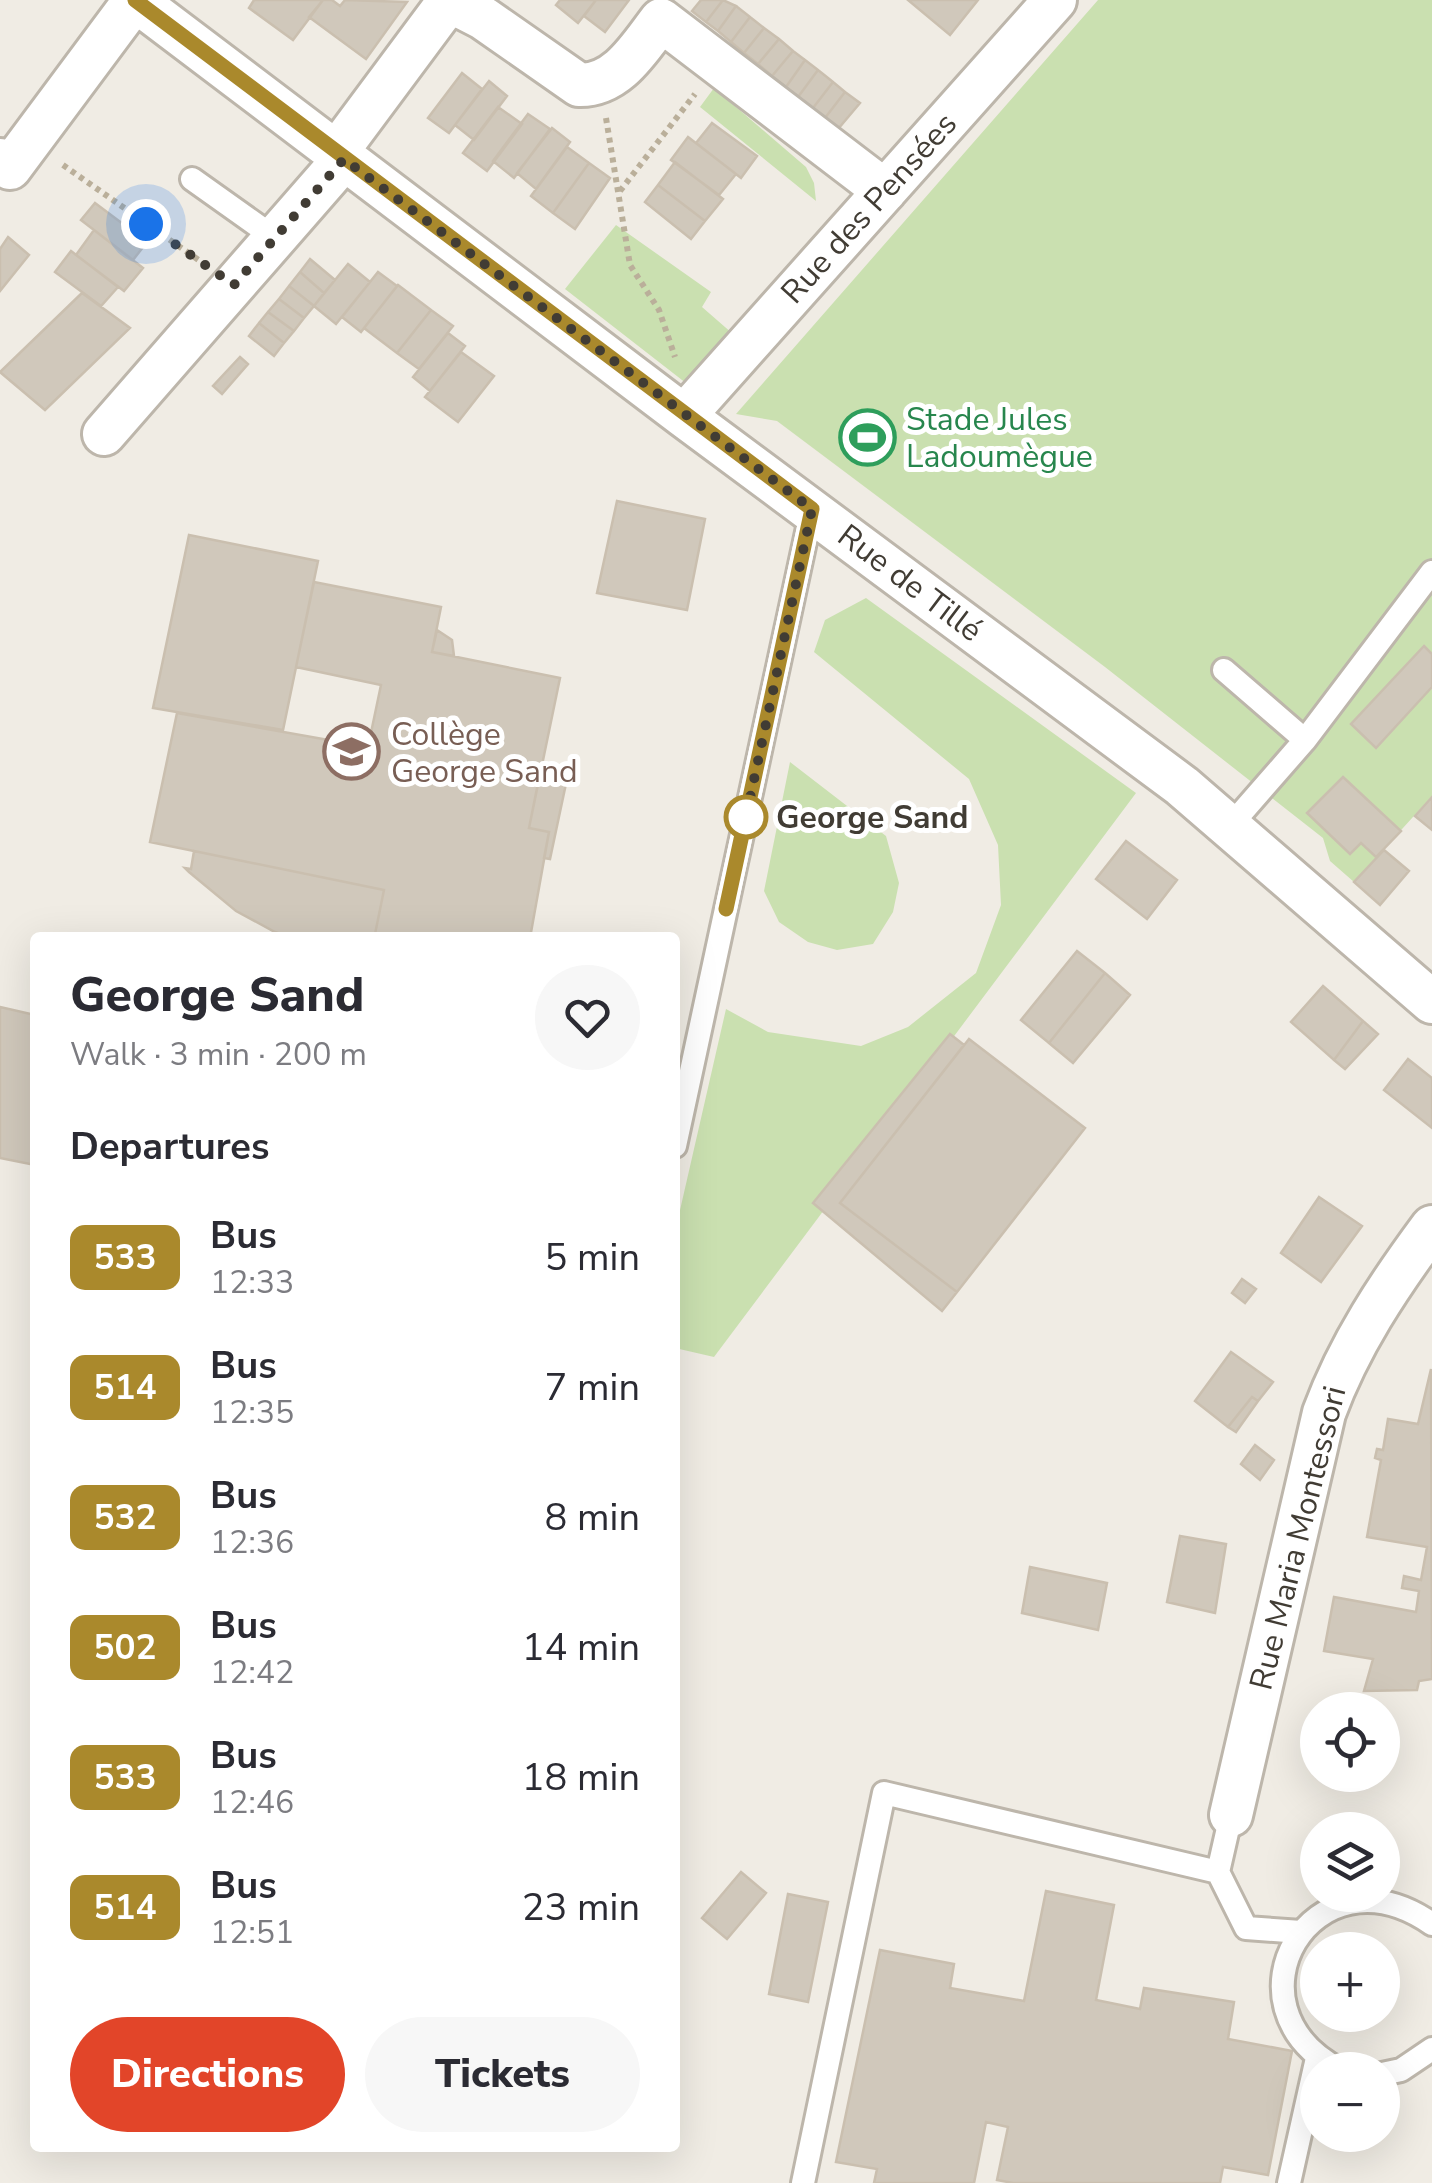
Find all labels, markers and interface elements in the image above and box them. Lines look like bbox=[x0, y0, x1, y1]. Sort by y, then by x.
street label: Rue des Pensées bbox=[772, 103, 966, 313]
your location bbox=[121, 199, 171, 249]
place label: Stade Jules Ladoumègue bbox=[906, 398, 1093, 478]
sports icon: Stade Jules Ladoumègue bbox=[837, 407, 897, 467]
street label: Rue de Tillé bbox=[829, 514, 991, 652]
place label: Collège George Sand bbox=[391, 713, 578, 793]
school or university icon: Collège George Sand bbox=[322, 722, 382, 782]
marker: George Sand bbox=[725, 796, 767, 838]
place label: George Sand bbox=[776, 796, 969, 839]
text: George Sand bbox=[70, 962, 364, 1028]
button: heart bbox=[535, 965, 640, 1070]
text: Walk · 3 min · 200 m bbox=[70, 1033, 367, 1076]
text: Departures bbox=[70, 1121, 269, 1172]
text: Bus bbox=[210, 1210, 277, 1261]
text: 5 min bbox=[545, 1232, 640, 1283]
text: 533 bbox=[93, 1234, 157, 1281]
text: 12:33 bbox=[210, 1261, 294, 1304]
text: Bus bbox=[210, 1340, 277, 1391]
text: 7 min bbox=[545, 1362, 640, 1413]
text: 514 bbox=[93, 1364, 157, 1411]
street label: Rue Maria Montessori bbox=[1239, 1382, 1357, 1694]
text: 12:35 bbox=[210, 1391, 294, 1434]
text: Bus bbox=[210, 1470, 277, 1521]
text: 8 min bbox=[545, 1492, 640, 1543]
text: 532 bbox=[93, 1494, 157, 1541]
text: 12:36 bbox=[210, 1521, 294, 1564]
text: Bus bbox=[210, 1600, 277, 1651]
text: 14 min bbox=[522, 1622, 640, 1673]
text: 502 bbox=[93, 1624, 157, 1671]
text: 12:42 bbox=[210, 1651, 294, 1694]
map controls bbox=[1300, 1692, 1400, 2152]
button: locate bbox=[1300, 1692, 1400, 1792]
text: Bus bbox=[210, 1730, 277, 1781]
text: 18 min bbox=[522, 1752, 640, 1803]
text: 533 bbox=[93, 1754, 157, 1801]
text: 12:46 bbox=[210, 1781, 294, 1824]
button: layers bbox=[1300, 1812, 1400, 1912]
text: Bus bbox=[210, 1860, 277, 1911]
text: 23 min bbox=[522, 1882, 640, 1933]
text: 514 bbox=[93, 1884, 157, 1931]
text: 12:51 bbox=[210, 1911, 294, 1954]
button: + bbox=[1300, 1932, 1400, 2032]
button: Directions bbox=[70, 2017, 345, 2132]
button: Tickets bbox=[365, 2017, 640, 2132]
button: − bbox=[1300, 2052, 1400, 2152]

